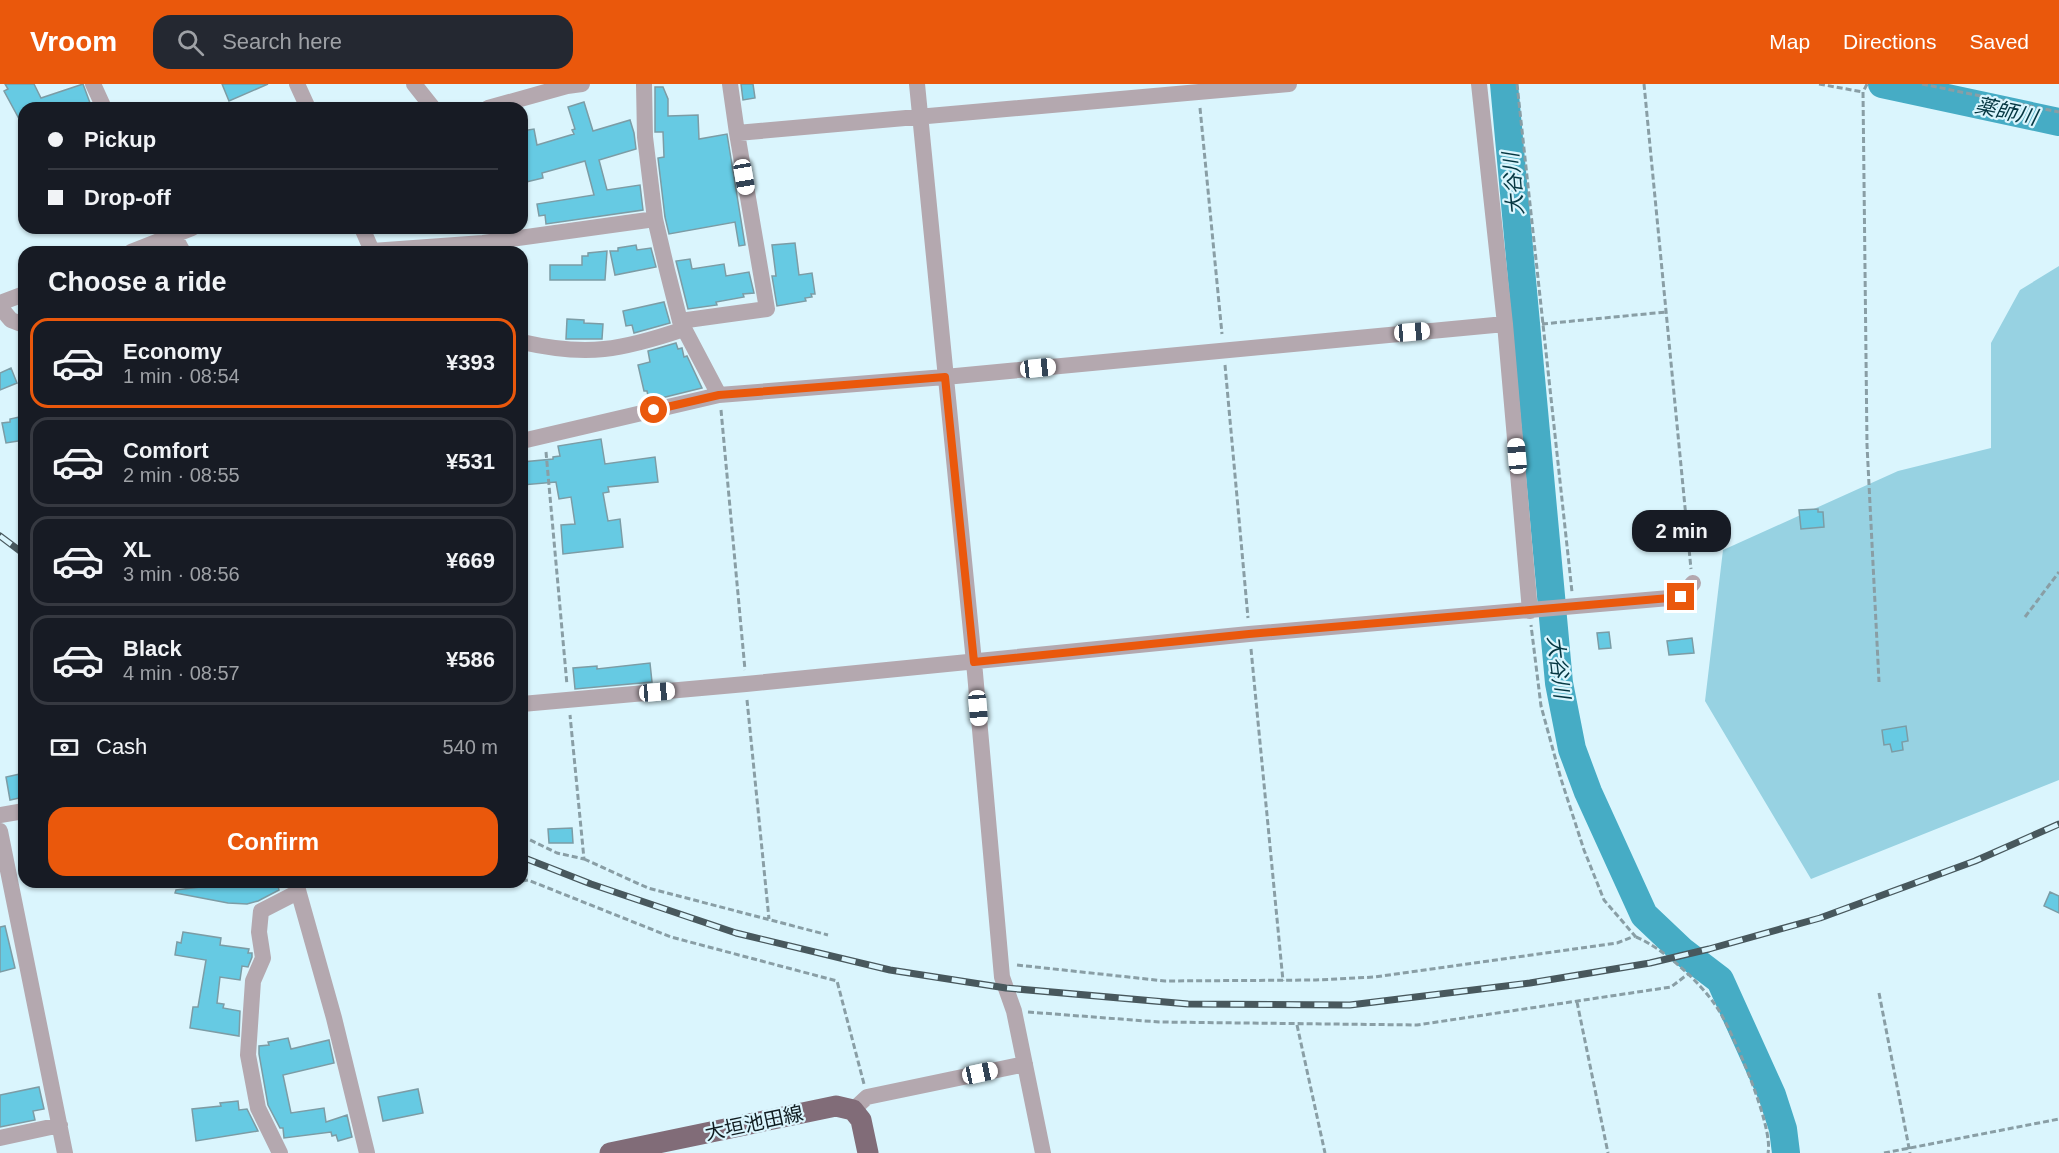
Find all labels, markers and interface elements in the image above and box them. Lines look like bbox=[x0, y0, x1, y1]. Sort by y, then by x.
search box bbox=[153, 15, 573, 69]
text: Vroom bbox=[30, 26, 117, 57]
icon: search bbox=[174, 26, 207, 59]
text: Search here bbox=[222, 29, 342, 54]
text: Map bbox=[1769, 30, 1810, 53]
text: Directions bbox=[1843, 30, 1936, 53]
text: Saved bbox=[1969, 30, 2029, 53]
water label: 薬師川 bbox=[1973, 93, 2041, 129]
text: Pickup bbox=[84, 127, 156, 152]
water label: 大谷川 bbox=[1499, 150, 1527, 216]
car bbox=[732, 158, 756, 196]
text: Drop-off bbox=[84, 185, 171, 210]
text: Choose a ride bbox=[48, 267, 227, 297]
car bbox=[1393, 321, 1431, 343]
icon: car bbox=[51, 336, 105, 390]
text: Economy bbox=[123, 339, 222, 364]
text: ¥393 bbox=[446, 350, 495, 375]
car bbox=[1019, 357, 1057, 379]
text: 1 min · 08:54 bbox=[123, 365, 240, 387]
route start bbox=[640, 396, 667, 423]
icon: car bbox=[51, 435, 105, 489]
car bbox=[1506, 437, 1528, 475]
text: Comfort bbox=[123, 438, 209, 463]
text: ¥531 bbox=[446, 449, 495, 474]
text: 2 min · 08:55 bbox=[123, 464, 240, 486]
callout: 2 min bbox=[1632, 510, 1730, 552]
text: 2 min bbox=[1655, 520, 1708, 542]
icon: car bbox=[51, 534, 105, 588]
text: XL bbox=[123, 537, 151, 562]
text: ¥669 bbox=[446, 548, 495, 573]
text: 3 min · 08:56 bbox=[123, 563, 240, 585]
route end bbox=[1667, 583, 1694, 610]
icon: car bbox=[51, 633, 105, 687]
water label: 大谷川 bbox=[1544, 634, 1574, 702]
text: Black bbox=[123, 636, 182, 661]
text: ¥586 bbox=[446, 647, 495, 672]
text: 4 min · 08:57 bbox=[123, 662, 240, 684]
car bbox=[638, 681, 676, 703]
car bbox=[967, 689, 989, 727]
icon: cash bbox=[48, 731, 81, 764]
text: Cash bbox=[96, 734, 147, 759]
text: 540 m bbox=[442, 736, 498, 758]
button: Confirm bbox=[48, 807, 498, 876]
car bbox=[961, 1060, 999, 1086]
street label: 大垣池田線 bbox=[703, 1102, 805, 1144]

